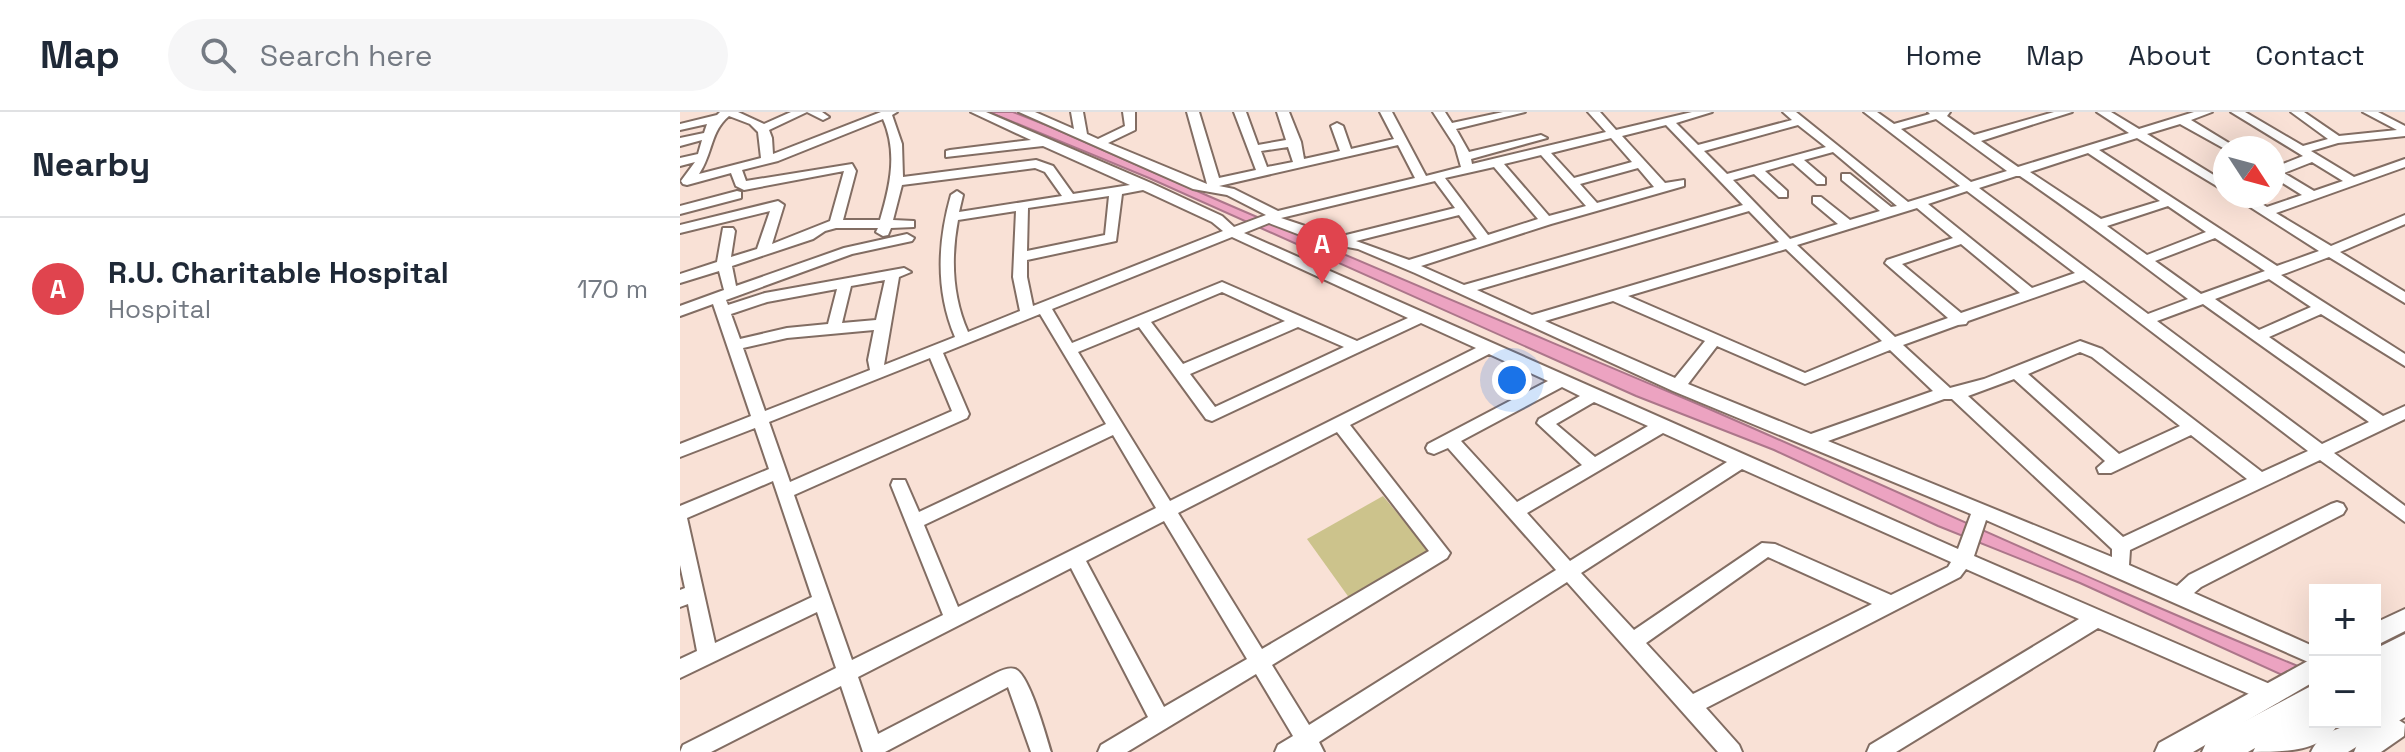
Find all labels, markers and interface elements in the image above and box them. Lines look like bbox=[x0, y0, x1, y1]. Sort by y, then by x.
search box bbox=[168, 19, 728, 91]
text: Map bbox=[40, 31, 120, 79]
icon: search bbox=[196, 33, 240, 77]
text: Search here bbox=[260, 36, 433, 75]
text: Home bbox=[1906, 37, 1982, 73]
text: Map bbox=[2026, 37, 2084, 73]
text: About bbox=[2128, 37, 2211, 73]
text: Contact bbox=[2255, 37, 2365, 73]
north arrow bbox=[2213, 136, 2285, 208]
text: Nearby bbox=[32, 143, 150, 186]
pin: A bbox=[1296, 218, 1348, 284]
text: R.U. Charitable Hospital bbox=[108, 253, 449, 292]
text: A bbox=[50, 272, 66, 306]
text: 170 m bbox=[577, 272, 648, 306]
text: Hospital bbox=[108, 292, 211, 326]
your location bbox=[1492, 360, 1532, 400]
map controls bbox=[2309, 584, 2381, 728]
button: + bbox=[2309, 584, 2381, 656]
button: − bbox=[2309, 656, 2381, 728]

